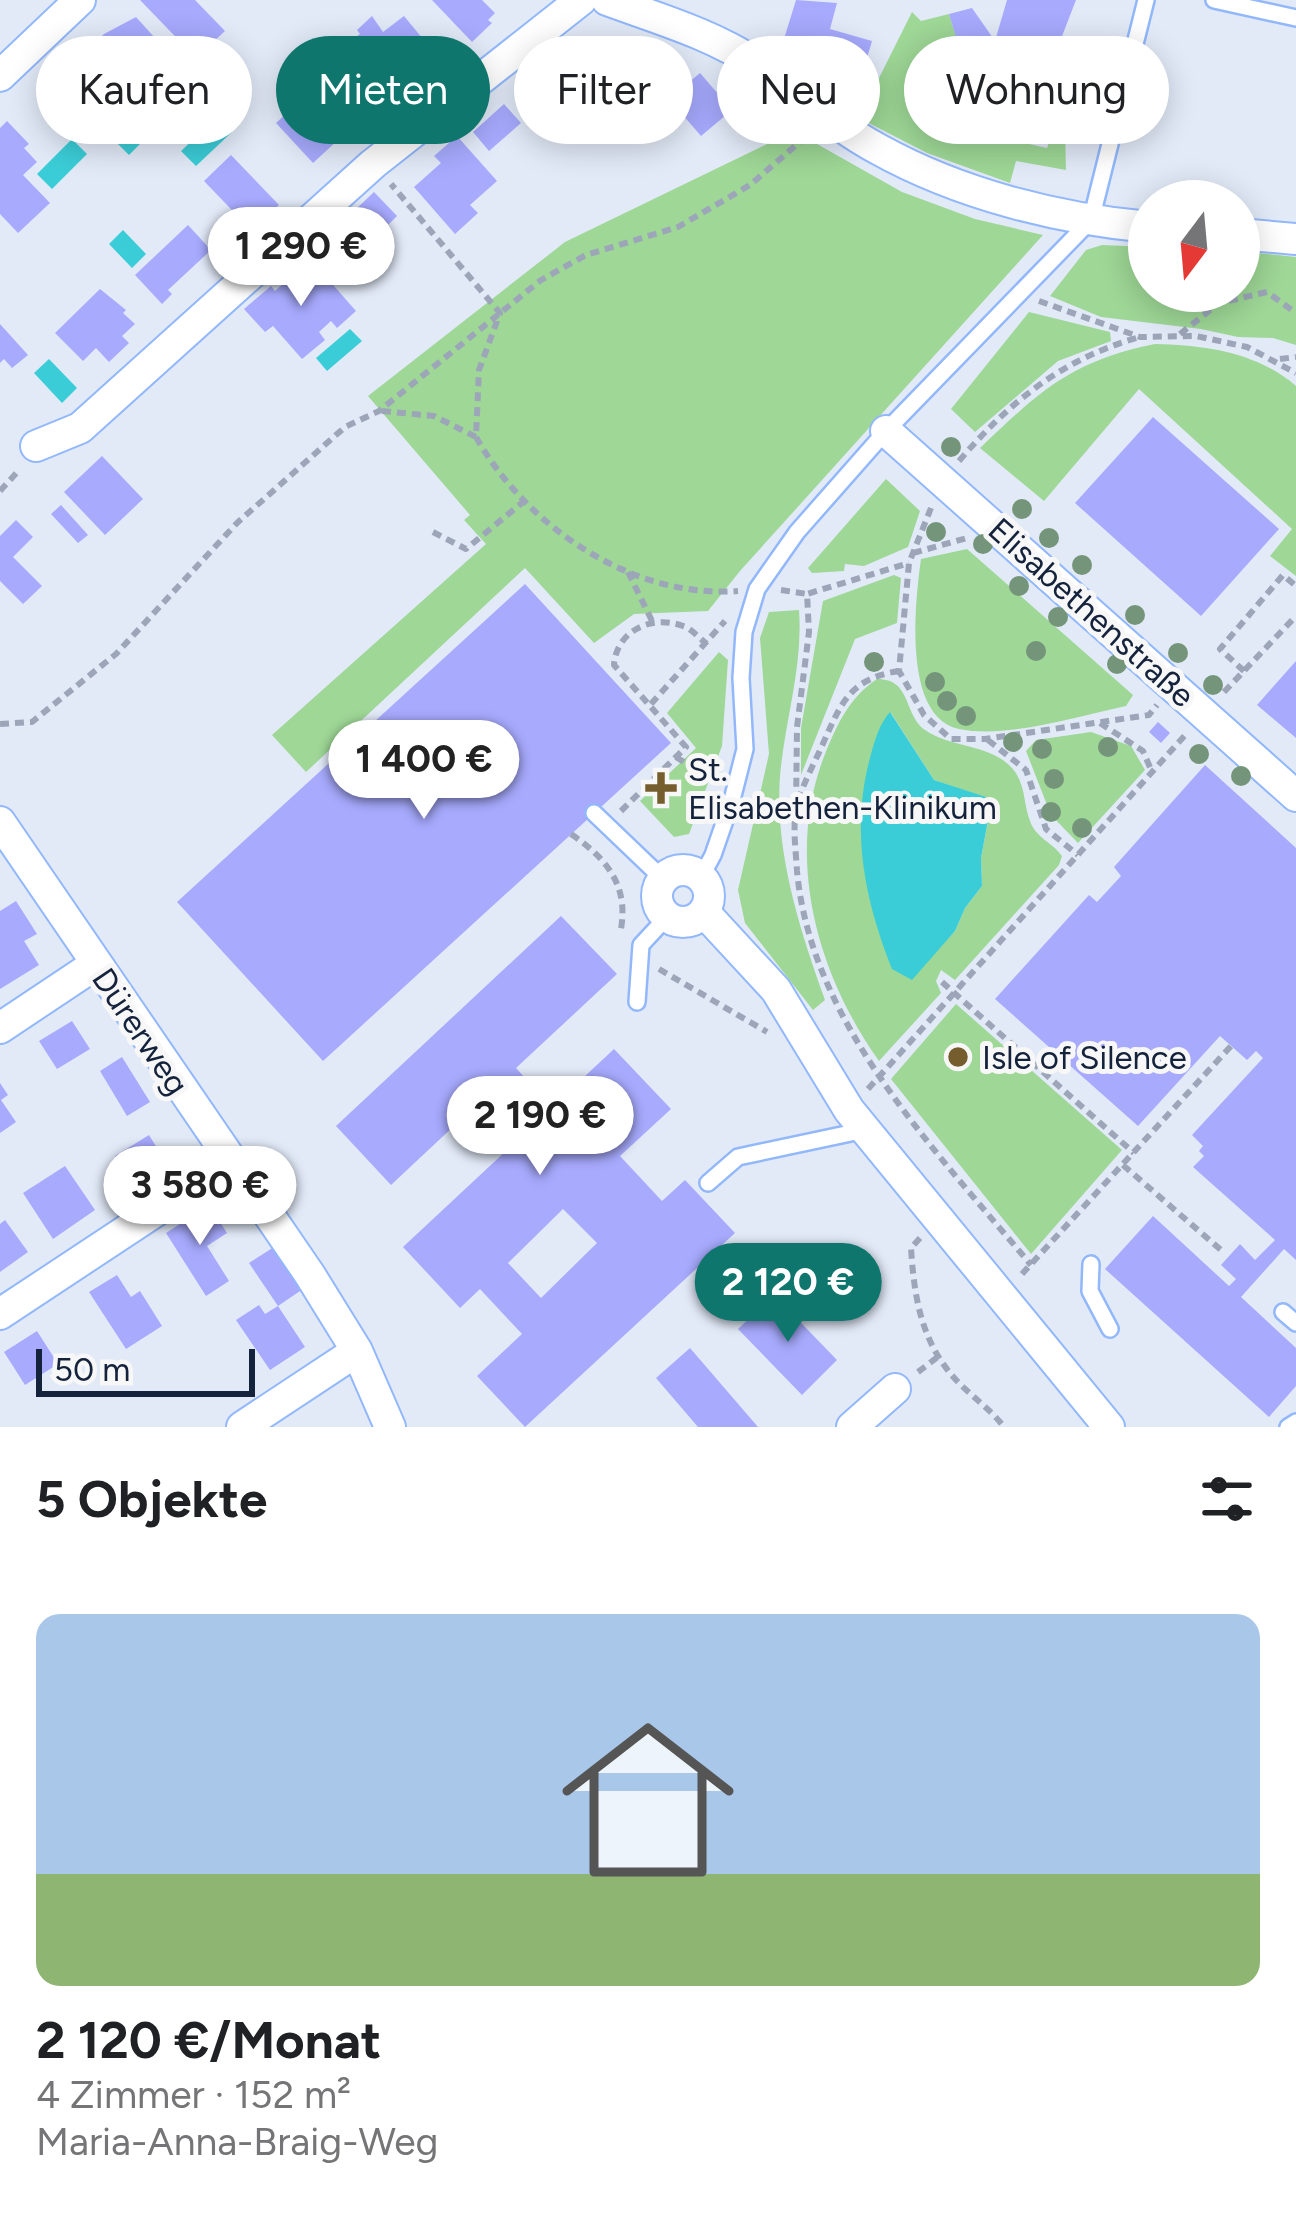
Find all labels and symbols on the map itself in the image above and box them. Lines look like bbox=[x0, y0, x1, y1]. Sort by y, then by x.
north arrow bbox=[1128, 180, 1260, 312]
pin: 1 290 € bbox=[190, 207, 412, 309]
street label: Elisabethenstraße bbox=[981, 510, 1203, 715]
pin: 1 400 € bbox=[313, 720, 535, 822]
place label: St. Elisabethen-Klinikum bbox=[688, 750, 997, 827]
marker: St. Elisabethen-Klinikum bbox=[645, 772, 677, 804]
street label: Dürerweg bbox=[84, 961, 197, 1102]
place label: Isle of Silence bbox=[982, 1038, 1187, 1077]
marker: Isle of Silence bbox=[945, 1044, 971, 1070]
pin: 2 190 € bbox=[429, 1076, 651, 1178]
pin: 3 580 € bbox=[89, 1146, 311, 1248]
pin: 2 120 € bbox=[677, 1243, 899, 1345]
scale bar bbox=[36, 1343, 255, 1396]

